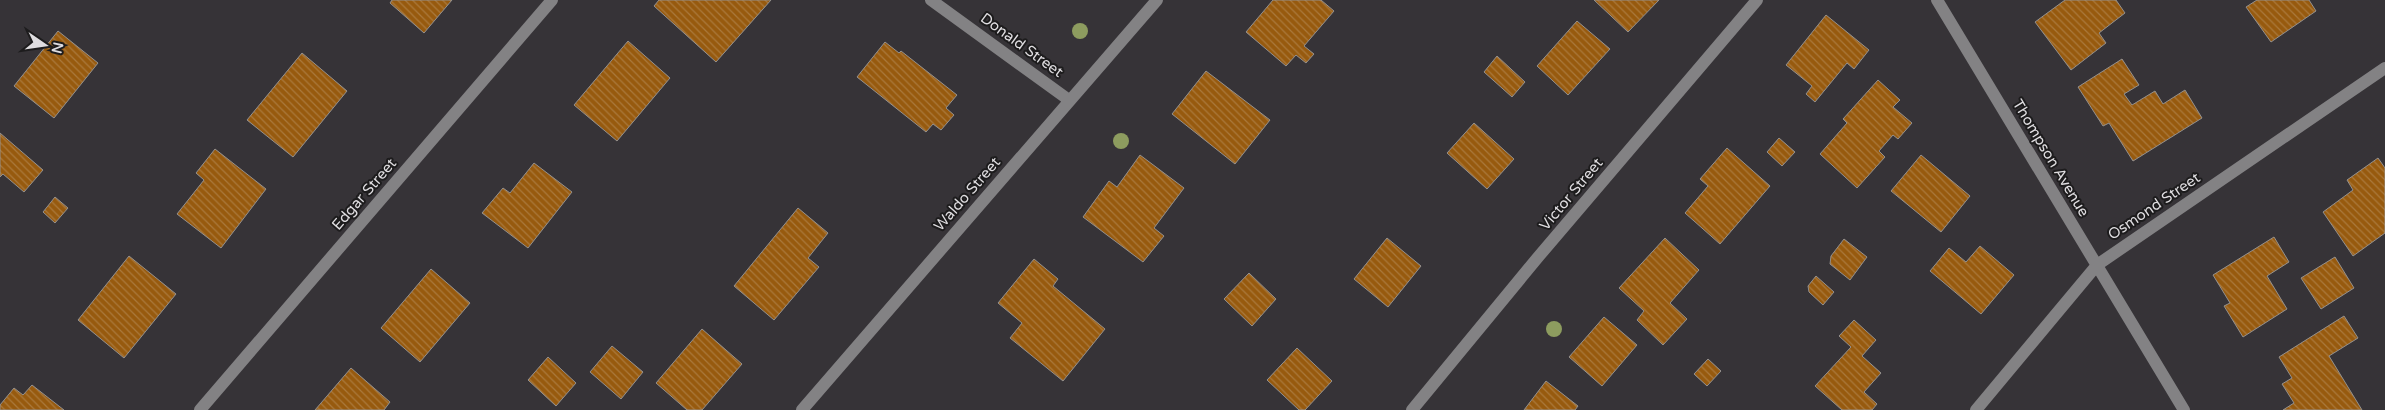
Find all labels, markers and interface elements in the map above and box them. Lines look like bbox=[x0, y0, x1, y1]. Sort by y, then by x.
street label: Donald Street bbox=[977, 9, 1067, 81]
north arrow bbox=[20, 20, 70, 70]
text: N bbox=[48, 40, 67, 55]
street label: Thompson Avenue bbox=[2009, 96, 2093, 220]
street label: Waldo Street bbox=[930, 153, 1004, 235]
street label: Edgar Street bbox=[328, 154, 400, 234]
street label: Victor Street bbox=[1535, 154, 1607, 234]
street label: Osmond Street bbox=[2104, 168, 2204, 244]

